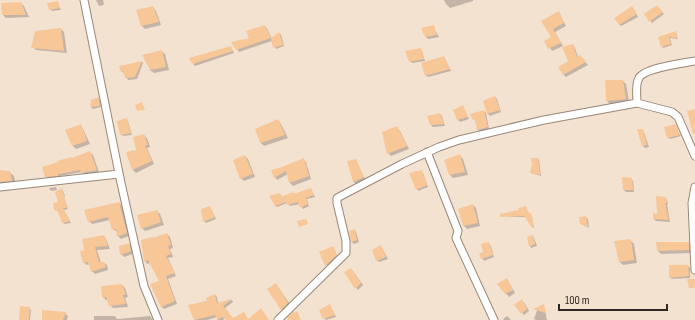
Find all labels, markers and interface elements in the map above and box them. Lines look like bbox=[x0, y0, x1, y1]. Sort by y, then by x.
scale bar bbox=[559, 286, 667, 312]
text: 100 m bbox=[565, 293, 590, 308]

